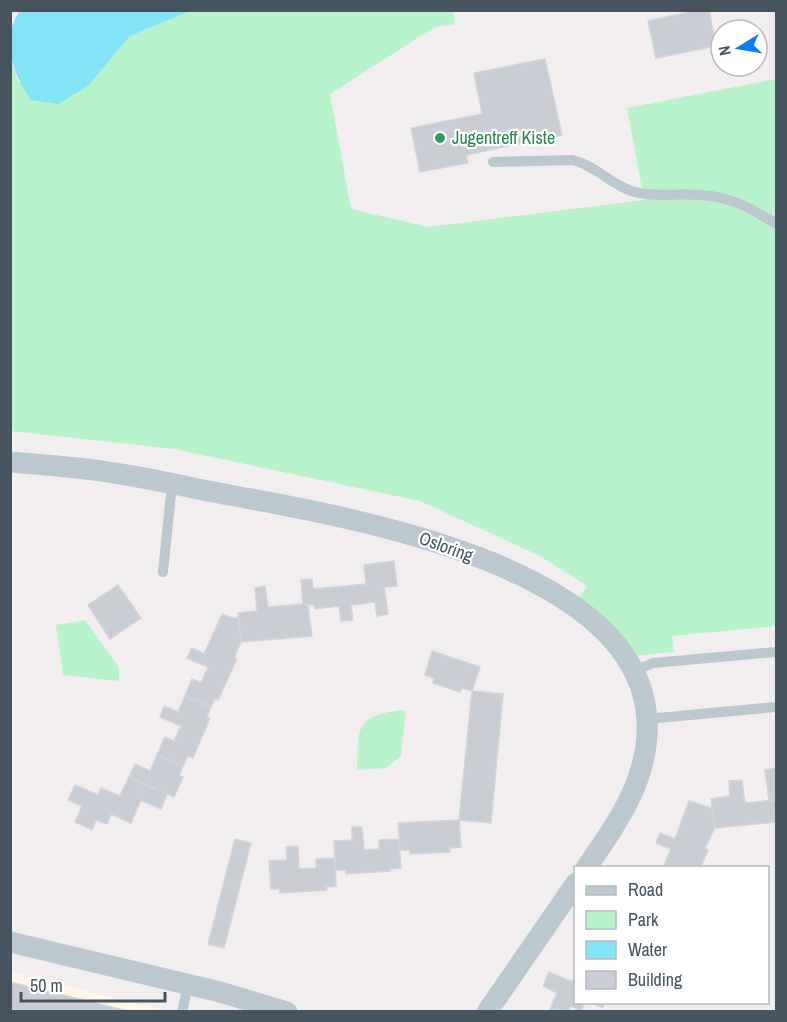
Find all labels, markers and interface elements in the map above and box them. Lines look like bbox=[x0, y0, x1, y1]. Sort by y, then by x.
north arrow bbox=[709, 18, 769, 78]
text: N bbox=[713, 44, 736, 58]
place label: Jugentreff Kiste bbox=[452, 125, 555, 150]
marker: Jugentreff Kiste bbox=[433, 131, 447, 145]
street label: Osloring bbox=[416, 525, 477, 568]
legend bbox=[574, 866, 769, 1004]
text: Road bbox=[628, 877, 663, 902]
text: Park bbox=[628, 907, 659, 932]
text: Water bbox=[628, 937, 667, 962]
scale bar bbox=[21, 965, 165, 1003]
text: Building bbox=[628, 967, 683, 992]
text: 50 m bbox=[30, 973, 63, 998]

